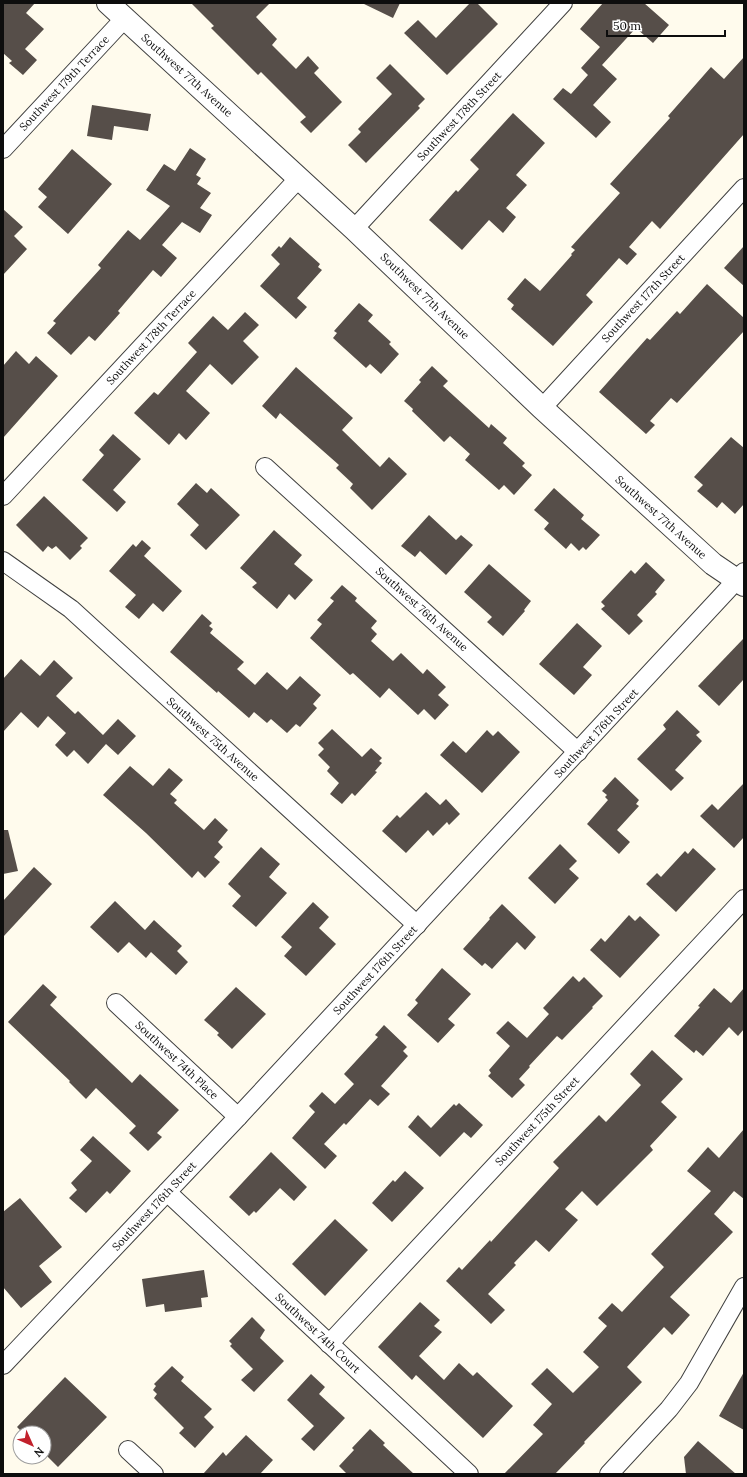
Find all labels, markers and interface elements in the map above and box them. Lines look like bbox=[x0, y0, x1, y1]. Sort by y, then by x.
scale bar bbox=[607, 12, 725, 38]
text: 50 m bbox=[613, 18, 641, 33]
street label: Southwest 77th Avenue bbox=[138, 30, 236, 120]
street label: Southwest 179th Terrace bbox=[16, 32, 112, 134]
street label: Southwest 178th Street bbox=[414, 68, 505, 164]
street label: Southwest 77th Avenue bbox=[378, 250, 472, 342]
street label: Southwest 177th Street bbox=[598, 250, 688, 345]
street label: Southwest 178th Terrace bbox=[103, 286, 199, 388]
street label: Southwest 77th Avenue bbox=[612, 472, 710, 562]
street label: Southwest 76th Avenue bbox=[373, 564, 471, 654]
street label: Southwest 176th Street bbox=[551, 685, 642, 781]
street label: Southwest 75th Avenue bbox=[164, 694, 262, 784]
street label: Southwest 176th Street bbox=[330, 922, 421, 1018]
street label: Southwest 74th Place bbox=[133, 1018, 221, 1102]
street label: Southwest 175th Street bbox=[492, 1073, 582, 1169]
street label: Southwest 176th Street bbox=[109, 1158, 200, 1254]
street label: Southwest 74th Court bbox=[273, 1290, 364, 1377]
north arrow bbox=[12, 1425, 52, 1465]
text: N bbox=[31, 1444, 47, 1460]

